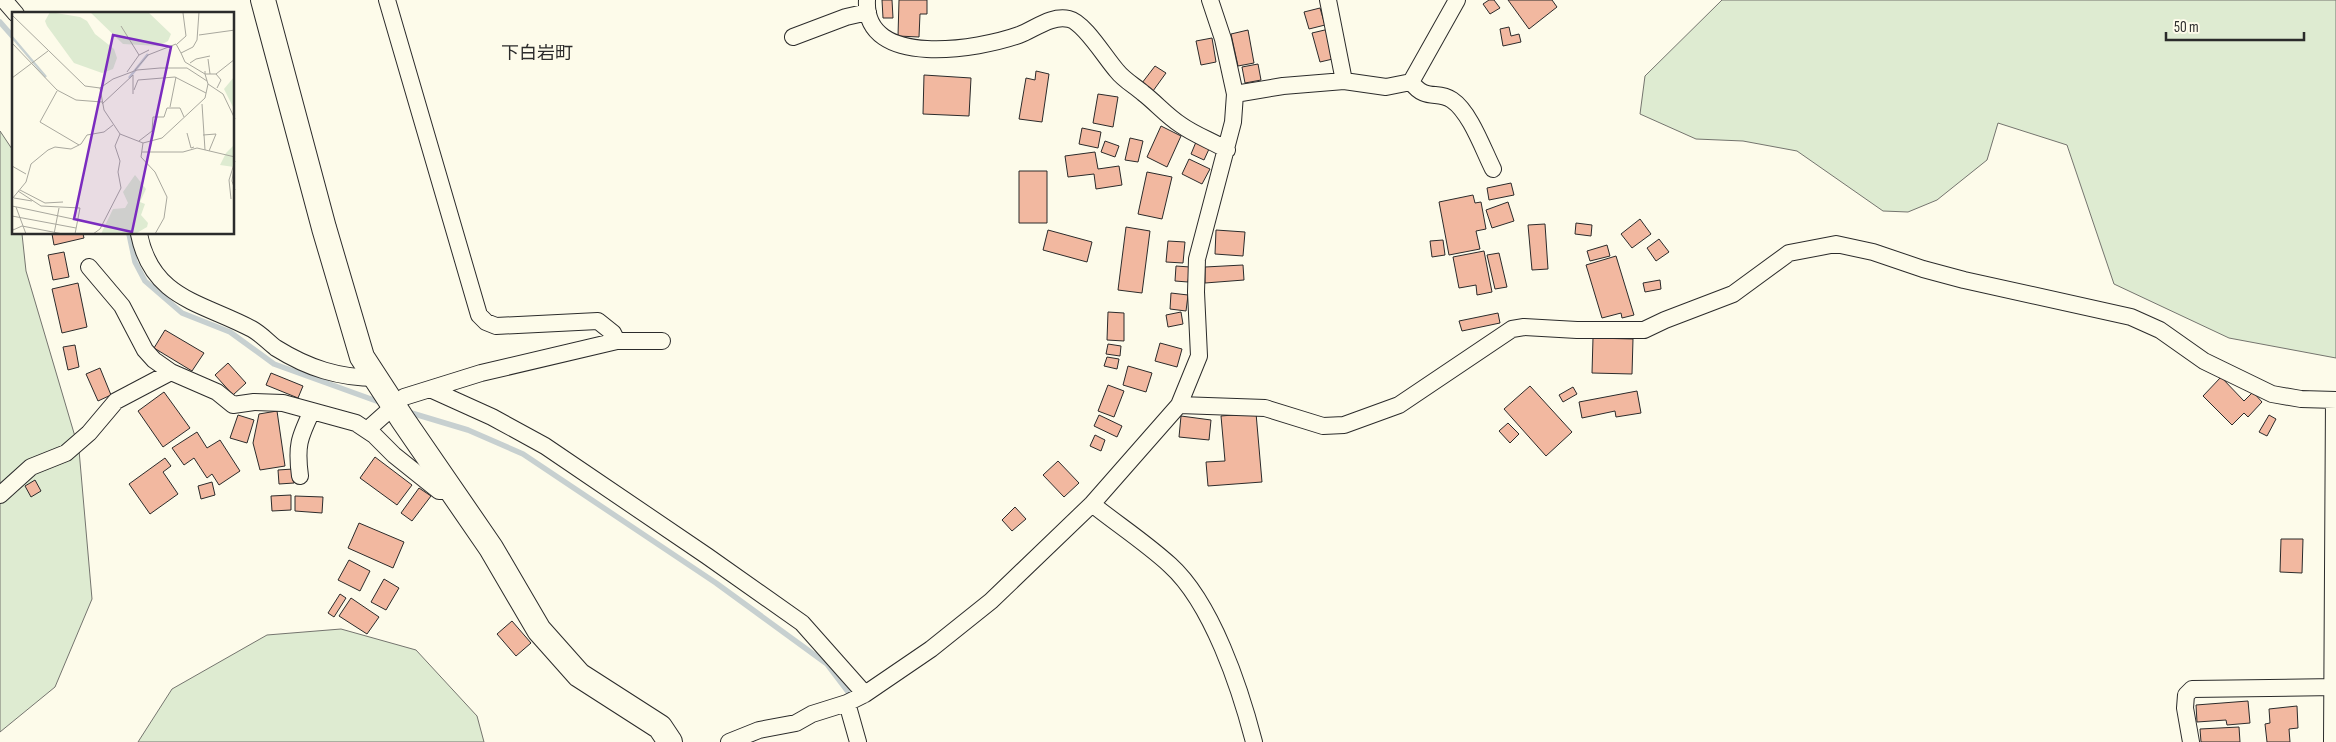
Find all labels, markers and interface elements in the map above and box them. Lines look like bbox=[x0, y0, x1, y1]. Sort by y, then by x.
scale bar bbox=[2166, 10, 2304, 42]
inset map bbox=[12, 12, 235, 235]
text: 50 m bbox=[2174, 18, 2199, 37]
district label: 下白岩町 bbox=[501, 43, 573, 64]

